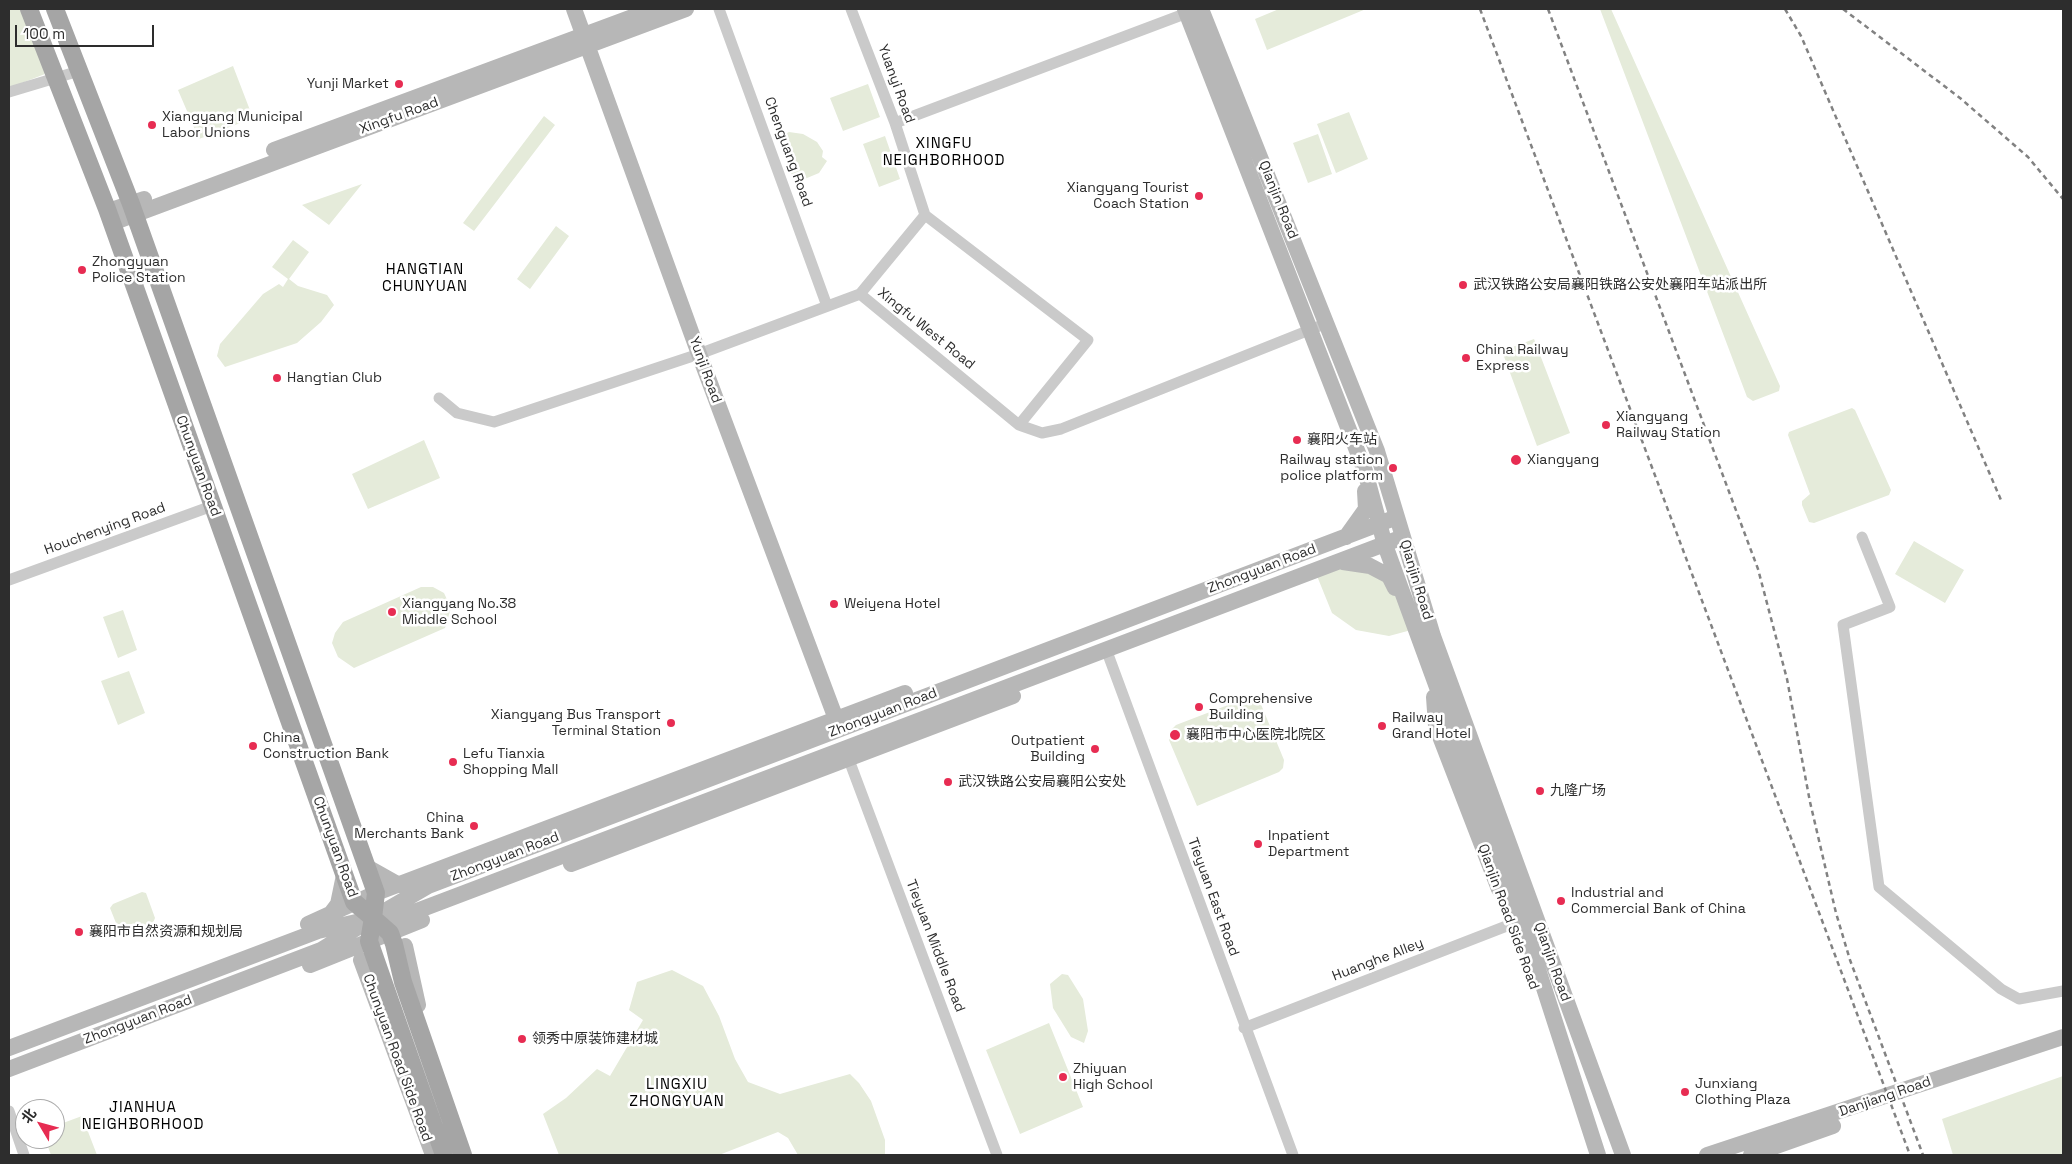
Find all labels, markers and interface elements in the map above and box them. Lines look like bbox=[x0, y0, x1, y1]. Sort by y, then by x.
scale bar bbox=[18, 15, 156, 47]
text: 100 m bbox=[23, 24, 65, 43]
street label: Yuanyi Road bbox=[874, 42, 918, 126]
place label: Yunji Market bbox=[307, 76, 389, 92]
marker: Yunji Market bbox=[393, 78, 405, 90]
street label: Xingfu Road bbox=[357, 94, 441, 138]
street label: Chenguang Road bbox=[760, 95, 816, 209]
place label: Xiangyang Municipal Labor Unions bbox=[162, 109, 303, 142]
marker: Xiangyang Municipal Labor Unions bbox=[146, 119, 158, 131]
district label: XINGFU NEIGHBORHOOD bbox=[881, 135, 1007, 170]
street label: Qianjin Road bbox=[1255, 158, 1301, 242]
place label: Xiangyang Tourist Coach Station bbox=[1067, 180, 1189, 212]
marker: Xiangyang Tourist Coach Station bbox=[1193, 190, 1205, 202]
place label: Zhongyuan Police Station bbox=[92, 254, 186, 286]
district label: HANGTIAN CHUNYUAN bbox=[381, 261, 469, 296]
marker: Zhongyuan Police Station bbox=[76, 264, 88, 276]
place label: 武汉铁路公安局襄阳铁路公安处襄阳车站派出所 bbox=[1473, 277, 1767, 293]
marker: 武汉铁路公安局襄阳铁路公安处襄阳车站派出所 bbox=[1457, 279, 1469, 291]
street label: Xingfu West Road bbox=[874, 285, 978, 373]
street label: Yunji Road bbox=[685, 334, 725, 406]
place label: China Railway Express bbox=[1476, 342, 1569, 374]
marker: China Railway Express bbox=[1460, 352, 1472, 364]
place label: Hangtian Club bbox=[287, 370, 382, 386]
marker: Hangtian Club bbox=[271, 372, 283, 384]
place label: Xiangyang Railway Station bbox=[1616, 409, 1721, 442]
street label: Chunyuan Road bbox=[172, 413, 224, 519]
marker: Xiangyang Railway Station bbox=[1600, 419, 1612, 431]
place label: 襄阳火车站 bbox=[1307, 432, 1377, 448]
marker: 襄阳火车站 bbox=[1291, 434, 1303, 446]
place label: Railway station police platform bbox=[1280, 452, 1383, 484]
place label: Xiangyang bbox=[1527, 452, 1599, 468]
marker: Xiangyang bbox=[1509, 453, 1523, 467]
marker: Railway station police platform bbox=[1387, 462, 1399, 474]
street label: Houchenying Road bbox=[42, 499, 168, 559]
street label: Qianjin Road bbox=[1396, 538, 1436, 622]
street label: Zhongyuan Road bbox=[1205, 541, 1319, 597]
place label: Xiangyang No.38 Middle School bbox=[402, 596, 516, 628]
place label: Weiyena Hotel bbox=[844, 596, 940, 612]
marker: Weiyena Hotel bbox=[828, 598, 840, 610]
marker: Xiangyang No.38 Middle School bbox=[386, 606, 398, 618]
street label: Zhongyuan Road bbox=[826, 685, 940, 741]
place label: Comprehensive Building bbox=[1209, 691, 1313, 724]
marker: Comprehensive Building bbox=[1193, 701, 1205, 713]
place label: Xiangyang Bus Transport Terminal Station bbox=[491, 707, 661, 740]
place label: Railway Grand Hotel bbox=[1392, 710, 1471, 742]
marker: Xiangyang Bus Transport Terminal Station bbox=[665, 717, 677, 729]
marker: Railway Grand Hotel bbox=[1376, 720, 1388, 732]
place label: 襄阳市中心医院北院区 bbox=[1186, 727, 1326, 743]
marker: 襄阳市中心医院北院区 bbox=[1168, 728, 1182, 742]
place label: China Construction Bank bbox=[263, 730, 389, 762]
place label: Outpatient Building bbox=[1011, 733, 1085, 766]
marker: China Construction Bank bbox=[247, 740, 259, 752]
marker: Outpatient Building bbox=[1089, 743, 1101, 755]
place label: Lefu Tianxia Shopping Mall bbox=[463, 746, 558, 779]
marker: Lefu Tianxia Shopping Mall bbox=[447, 756, 459, 768]
place label: 武汉铁路公安局襄阳公安处 bbox=[958, 774, 1126, 790]
marker: 武汉铁路公安局襄阳公安处 bbox=[942, 776, 954, 788]
place label: 九隆广场 bbox=[1550, 783, 1606, 799]
marker: 九隆广场 bbox=[1534, 785, 1546, 797]
street label: Chunyuan Road bbox=[309, 794, 361, 900]
place label: China Merchants Bank bbox=[354, 810, 464, 842]
marker: China Merchants Bank bbox=[468, 820, 480, 832]
place label: Inpatient Department bbox=[1268, 828, 1350, 860]
street label: Zhongyuan Road bbox=[448, 829, 562, 885]
street label: Tieyuan East Road bbox=[1184, 836, 1242, 958]
marker: Inpatient Department bbox=[1252, 838, 1264, 850]
street label: Qianjin Road Side Road bbox=[1474, 842, 1542, 992]
street label: Tieyuan Middle Road bbox=[902, 877, 968, 1015]
place label: Industrial and Commercial Bank of China bbox=[1571, 885, 1746, 918]
marker: Industrial and Commercial Bank of China bbox=[1555, 895, 1567, 907]
street label: Qianjin Road bbox=[1530, 920, 1574, 1004]
place label: 襄阳市自然资源和规划局 bbox=[89, 924, 243, 940]
marker: 襄阳市自然资源和规划局 bbox=[73, 926, 85, 938]
street label: Huanghe Alley bbox=[1330, 935, 1426, 985]
street label: Chunyuan Road Side Road bbox=[359, 972, 435, 1144]
street label: Zhongyuan Road bbox=[81, 992, 195, 1048]
place label: 领秀中原装饰建材城 bbox=[532, 1031, 658, 1047]
marker: 领秀中原装饰建材城 bbox=[516, 1033, 528, 1045]
place label: Zhiyuan High School bbox=[1073, 1061, 1153, 1094]
marker: Zhiyuan High School bbox=[1057, 1071, 1069, 1083]
street label: Danjiang Road bbox=[1837, 1073, 1933, 1121]
district label: LINGXIU ZHONGYUAN bbox=[628, 1076, 726, 1111]
place label: Junxiang Clothing Plaza bbox=[1695, 1076, 1791, 1108]
marker: Junxiang Clothing Plaza bbox=[1679, 1086, 1691, 1098]
north arrow bbox=[15, 1099, 65, 1149]
district label: JIANHUA NEIGHBORHOOD bbox=[80, 1099, 206, 1134]
text: 北 bbox=[17, 1105, 40, 1127]

